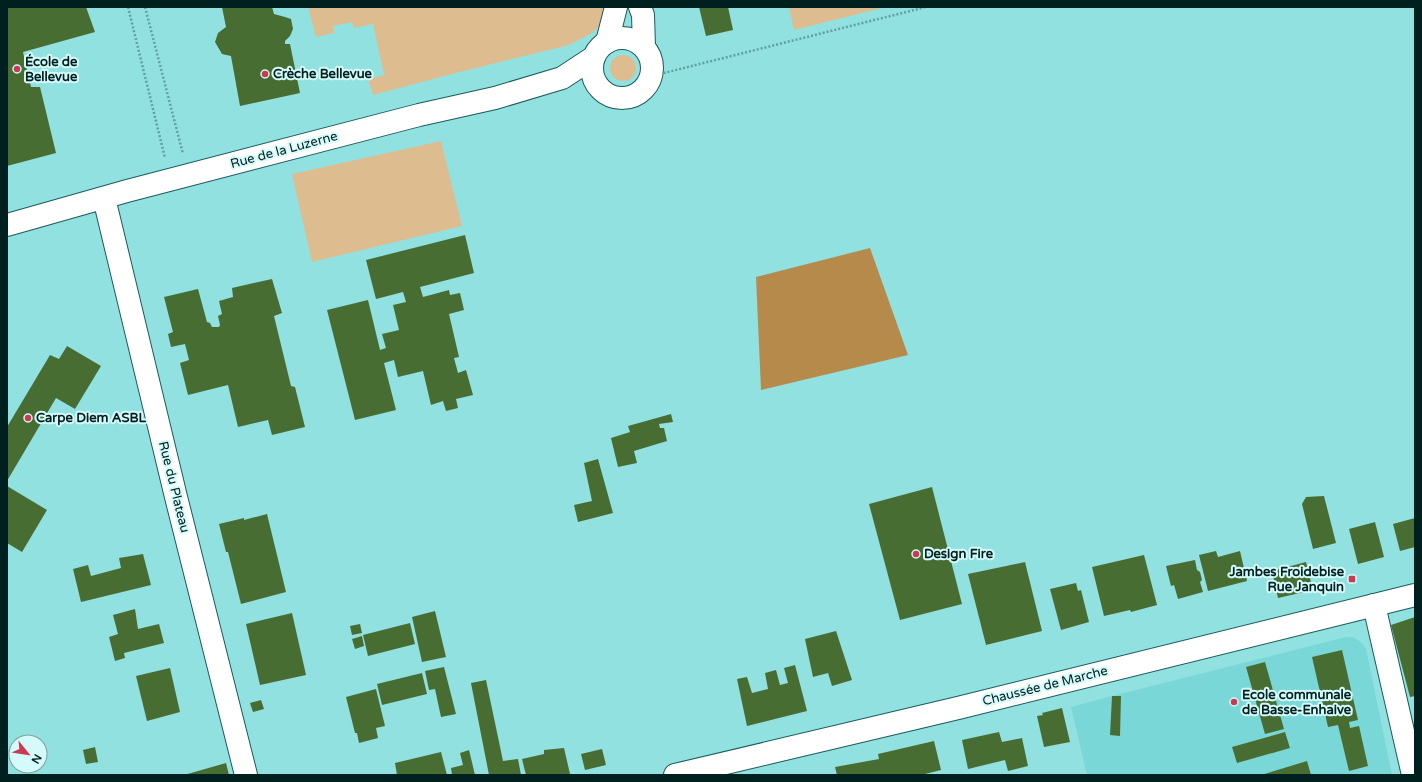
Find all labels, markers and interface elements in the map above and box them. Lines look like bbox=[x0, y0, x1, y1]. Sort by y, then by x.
place label: École de Bellevue bbox=[25, 53, 78, 85]
marker: École de Bellevue bbox=[12, 64, 22, 74]
place label: Crèche Bellevue bbox=[273, 66, 373, 82]
marker: Crèche Bellevue bbox=[260, 69, 270, 79]
street label: Rue de la Luzerne bbox=[229, 128, 339, 172]
place label: Carpe Diem ASBL bbox=[36, 410, 147, 426]
marker: Carpe Diem ASBL bbox=[23, 413, 33, 423]
street label: Rue du Plateau bbox=[155, 440, 193, 534]
place label: Design Fire bbox=[924, 546, 994, 562]
marker: Design Fire bbox=[911, 549, 921, 559]
place label: Jambes Froidebise Rue Janquin bbox=[1228, 564, 1345, 595]
marker: Jambes Froidebise Rue Janquin bbox=[1347, 574, 1357, 584]
street label: Chaussée de Marche bbox=[981, 663, 1109, 709]
place label: Ecole communale de Basse-Enhaive bbox=[1242, 687, 1352, 718]
marker: Ecole communale de Basse-Enhaive bbox=[1229, 697, 1239, 707]
north arrow bbox=[8, 734, 48, 774]
text: N bbox=[28, 752, 44, 766]

